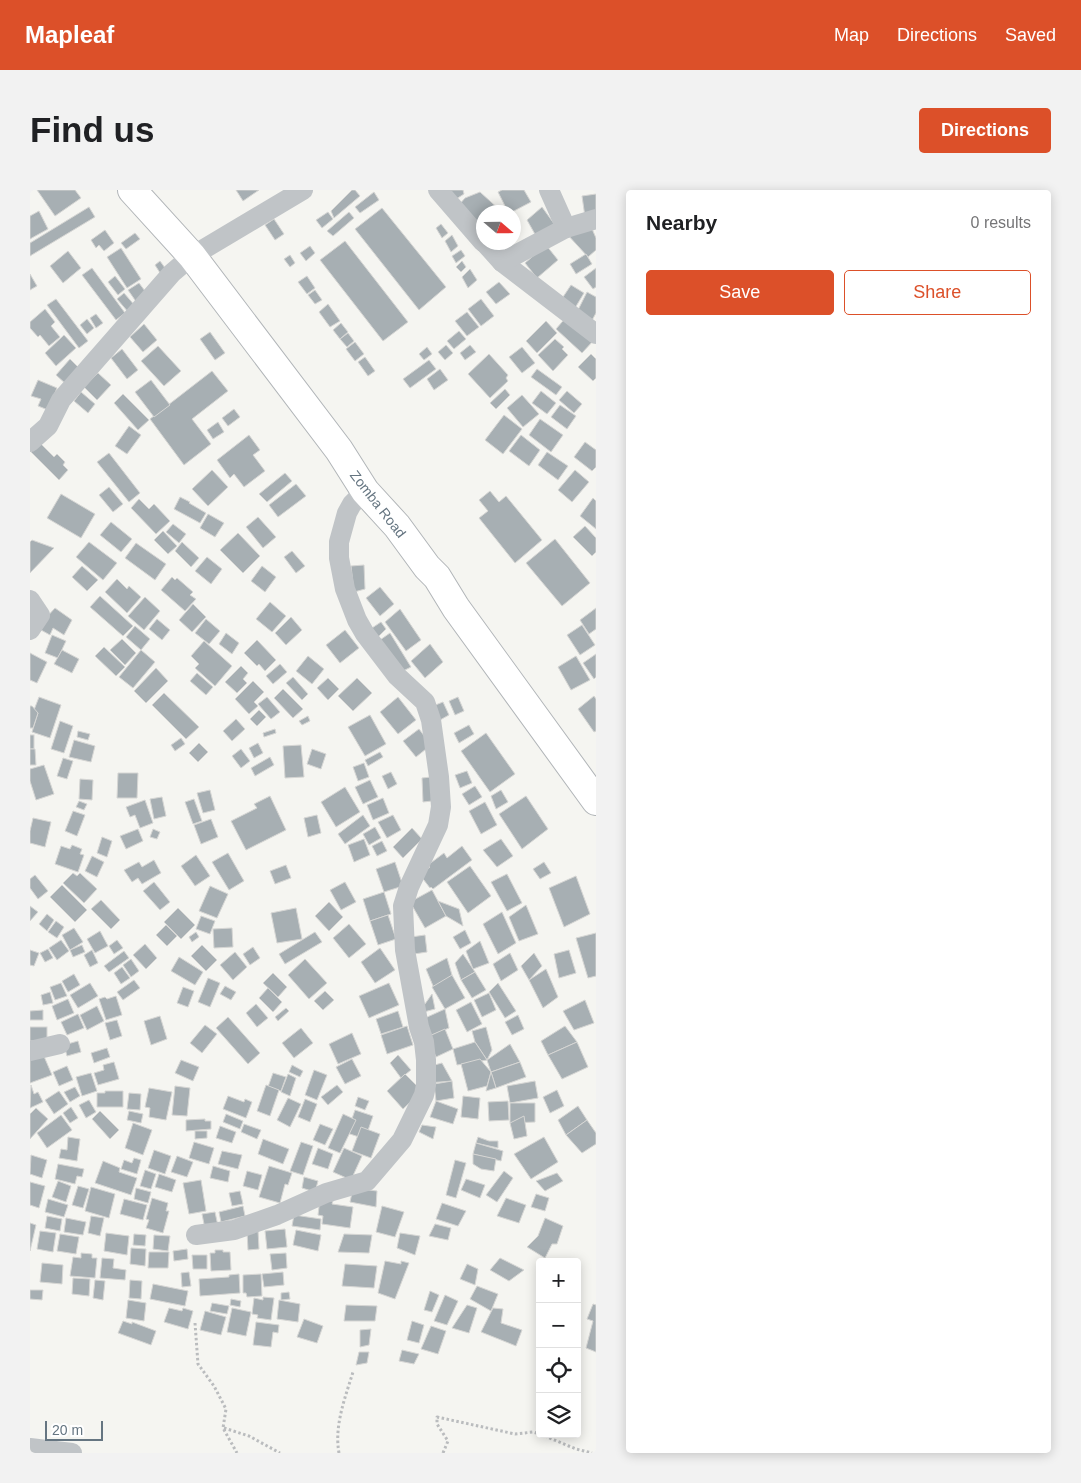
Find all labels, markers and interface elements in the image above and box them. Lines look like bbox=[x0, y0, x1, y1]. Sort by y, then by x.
text: Mapleaf bbox=[25, 21, 114, 48]
text: Map bbox=[834, 25, 869, 45]
text: Directions bbox=[897, 25, 977, 45]
text: Saved bbox=[1005, 25, 1056, 45]
button: Directions bbox=[919, 108, 1051, 153]
text: Find us bbox=[30, 110, 154, 149]
north arrow bbox=[476, 205, 521, 250]
text: Nearby bbox=[646, 211, 717, 234]
text: 0 results bbox=[971, 214, 1031, 231]
button: Save bbox=[646, 270, 834, 315]
button: Share bbox=[844, 270, 1031, 315]
street label: Zomba Road bbox=[347, 467, 409, 541]
map controls bbox=[536, 1258, 581, 1438]
button: + bbox=[536, 1258, 581, 1303]
button: − bbox=[536, 1303, 581, 1348]
button: locate bbox=[536, 1348, 581, 1393]
button: layers bbox=[536, 1393, 581, 1438]
scale bar bbox=[45, 1418, 102, 1441]
text: 20 m bbox=[52, 1422, 83, 1438]

